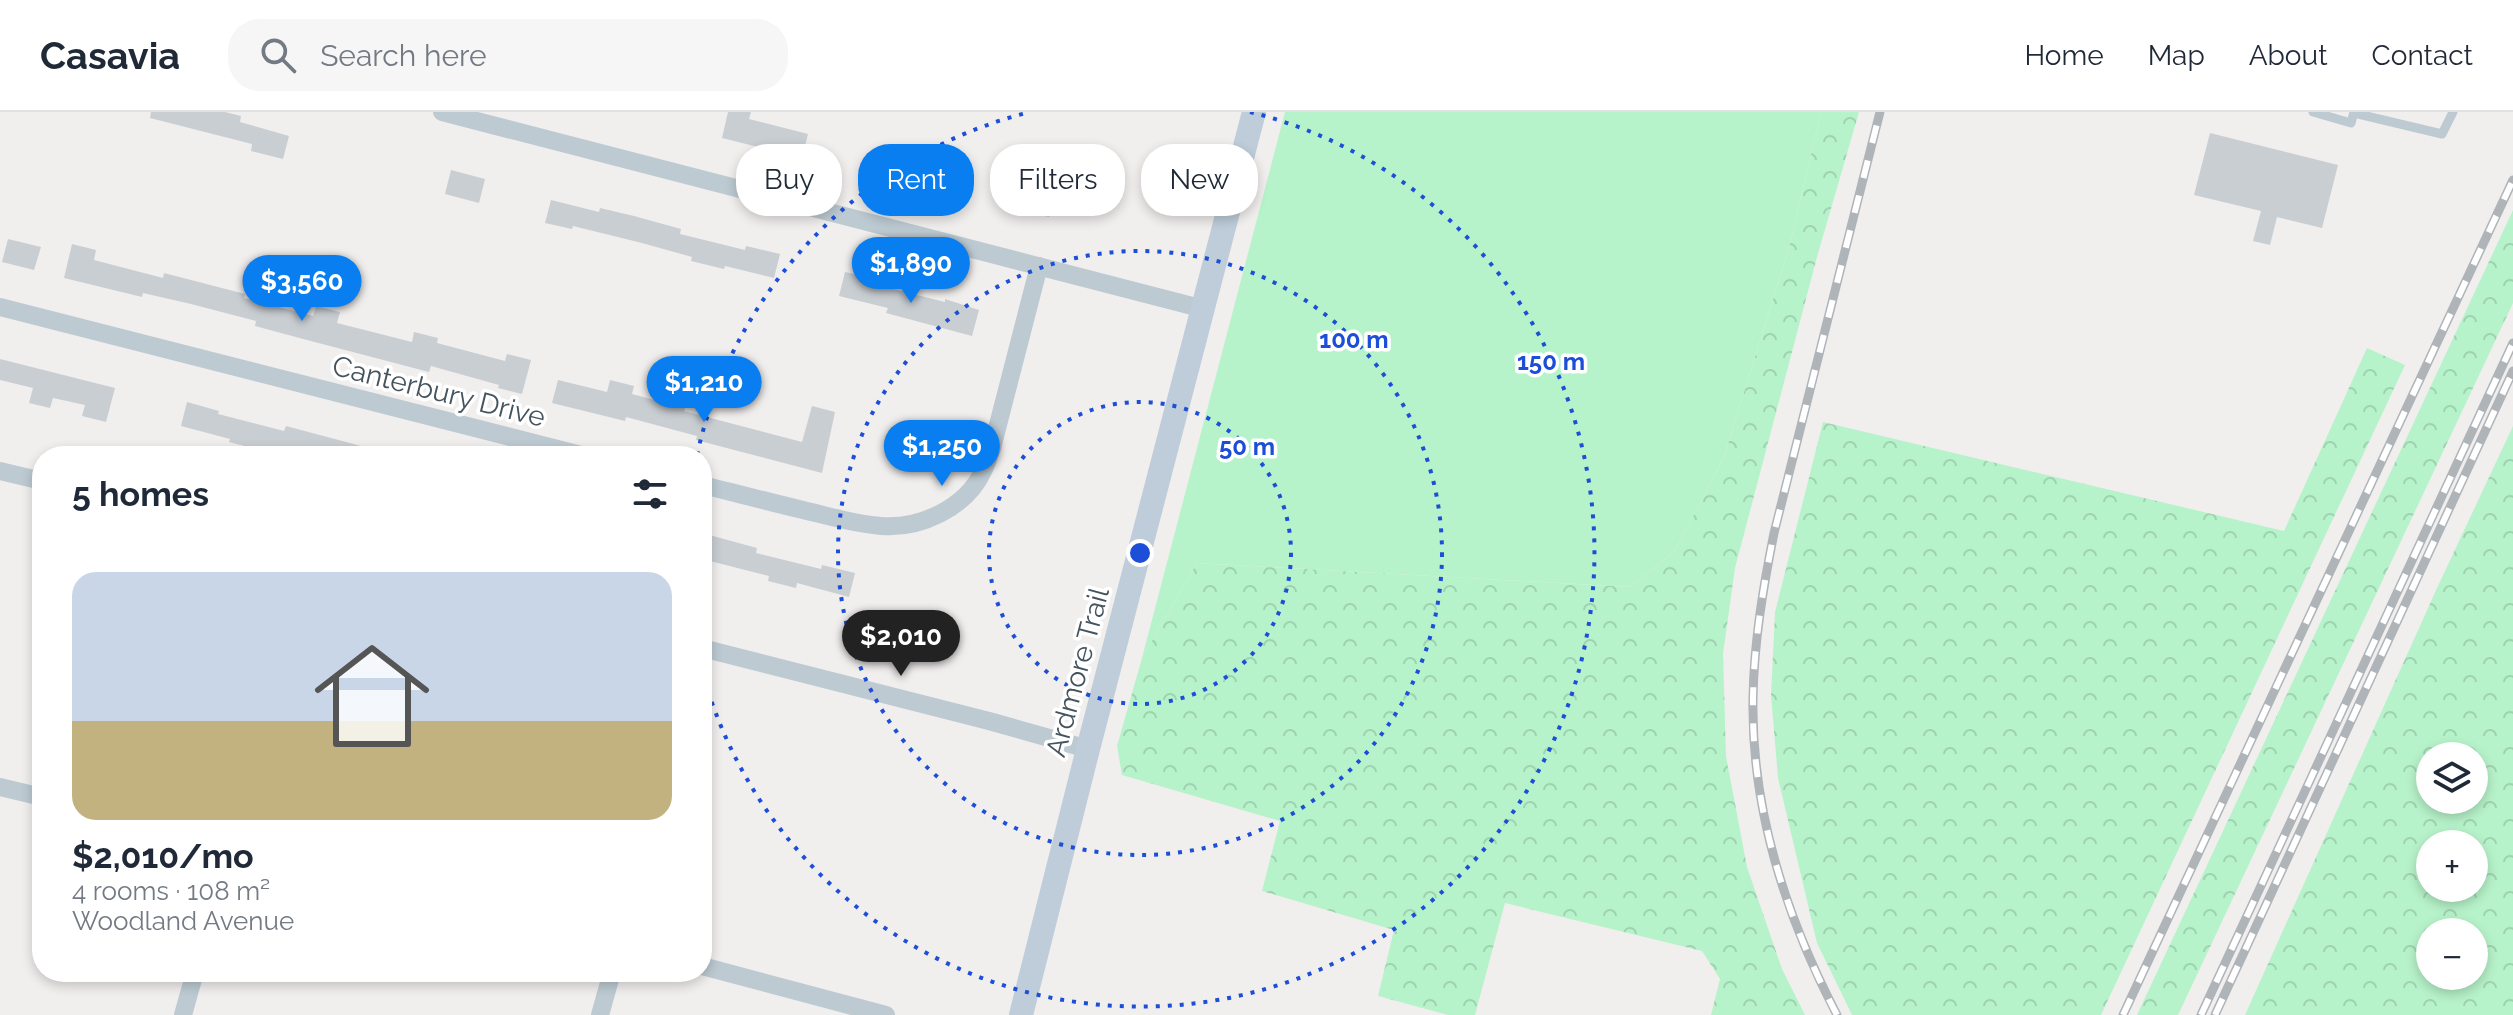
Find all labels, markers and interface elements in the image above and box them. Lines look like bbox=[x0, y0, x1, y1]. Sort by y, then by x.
search box bbox=[228, 19, 788, 91]
text: Casavia bbox=[40, 33, 180, 78]
icon: search bbox=[256, 33, 300, 77]
text: Search here bbox=[320, 38, 487, 73]
text: Home bbox=[2024, 39, 2104, 72]
text: Map bbox=[2148, 39, 2205, 72]
text: About bbox=[2249, 39, 2328, 72]
text: Contact bbox=[2372, 39, 2473, 72]
chip: Buy bbox=[736, 144, 842, 216]
chip: Rent bbox=[858, 144, 974, 216]
chip: Filters bbox=[990, 144, 1125, 216]
chip: New bbox=[1141, 144, 1258, 216]
pin: $1,890 bbox=[846, 237, 976, 305]
text: $1,890 bbox=[870, 248, 952, 278]
pin: $3,560 bbox=[237, 255, 367, 323]
text: $3,560 bbox=[260, 266, 344, 296]
text: 100 m bbox=[1319, 325, 1389, 354]
text: 150 m bbox=[1517, 347, 1585, 376]
street label: Canterbury Drive bbox=[329, 349, 549, 434]
pin: $1,210 bbox=[639, 356, 769, 424]
text: $1,210 bbox=[665, 367, 743, 397]
pin: $1,250 bbox=[877, 420, 1007, 488]
text: $1,250 bbox=[902, 431, 982, 461]
text: 50 m bbox=[1219, 432, 1275, 461]
icon: filters bbox=[628, 472, 672, 516]
text: 5 homes bbox=[72, 474, 209, 514]
centre of rings bbox=[1126, 539, 1154, 567]
street label: Ardmore Trail bbox=[1039, 584, 1116, 760]
pin: $2,010 bbox=[836, 610, 966, 678]
text: $2,010 bbox=[860, 621, 942, 651]
icon: home bbox=[300, 624, 444, 768]
map controls bbox=[2416, 742, 2488, 990]
button: layers bbox=[2416, 742, 2488, 814]
button: + bbox=[2416, 830, 2488, 902]
text: $2,010/mo bbox=[72, 836, 254, 876]
text: 4 rooms · 108 m² bbox=[72, 876, 270, 906]
text: Woodland Avenue bbox=[72, 906, 294, 936]
button: − bbox=[2416, 918, 2488, 990]

